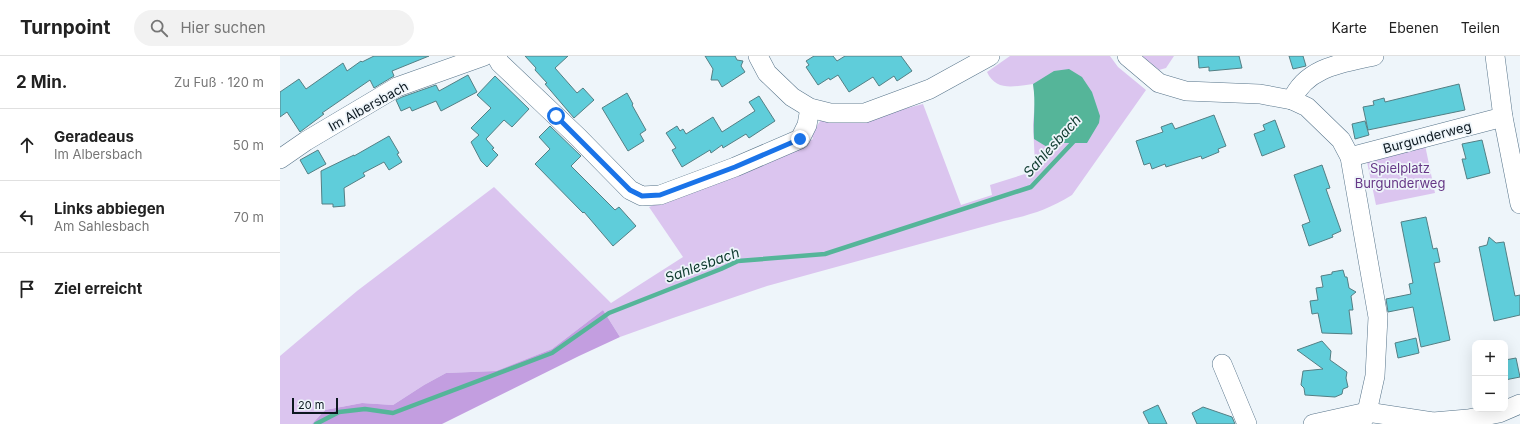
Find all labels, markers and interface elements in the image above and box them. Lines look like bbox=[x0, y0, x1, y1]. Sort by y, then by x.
search box bbox=[134, 10, 414, 46]
text: Turnpoint bbox=[20, 16, 110, 39]
icon: search bbox=[148, 17, 170, 39]
text: Hier suchen bbox=[180, 18, 266, 37]
text: Karte bbox=[1331, 19, 1367, 36]
text: Ebenen bbox=[1389, 19, 1439, 36]
text: Teilen bbox=[1461, 19, 1500, 36]
text: 2 Min. bbox=[16, 72, 67, 92]
text: Zu Fuß · 120 m bbox=[174, 74, 264, 90]
street label: Im Albersbach bbox=[325, 78, 411, 134]
route start bbox=[547, 107, 565, 125]
water label: Sahlesbach bbox=[1019, 111, 1084, 180]
street label: Burgunderweg bbox=[1381, 118, 1473, 156]
text: Geradeaus bbox=[54, 127, 134, 146]
route end bbox=[791, 130, 809, 148]
icon: ahead bbox=[16, 134, 38, 156]
text: 50 m bbox=[233, 137, 264, 153]
text: Im Albersbach bbox=[54, 146, 142, 162]
park label: Spielplatz Burgunderweg bbox=[1355, 160, 1445, 191]
text: Links abbiegen bbox=[54, 199, 165, 218]
icon: left bbox=[16, 206, 38, 228]
text: 70 m bbox=[234, 209, 264, 225]
text: Am Sahlesbach bbox=[54, 218, 149, 234]
water label: Sahlesbach bbox=[662, 243, 741, 286]
icon: arrive bbox=[16, 278, 38, 300]
text: Ziel erreicht bbox=[54, 279, 142, 298]
map controls bbox=[1472, 340, 1508, 412]
button: + bbox=[1472, 340, 1508, 376]
button: − bbox=[1472, 376, 1508, 412]
scale bar bbox=[292, 396, 338, 415]
text: 20 m bbox=[298, 398, 324, 412]

